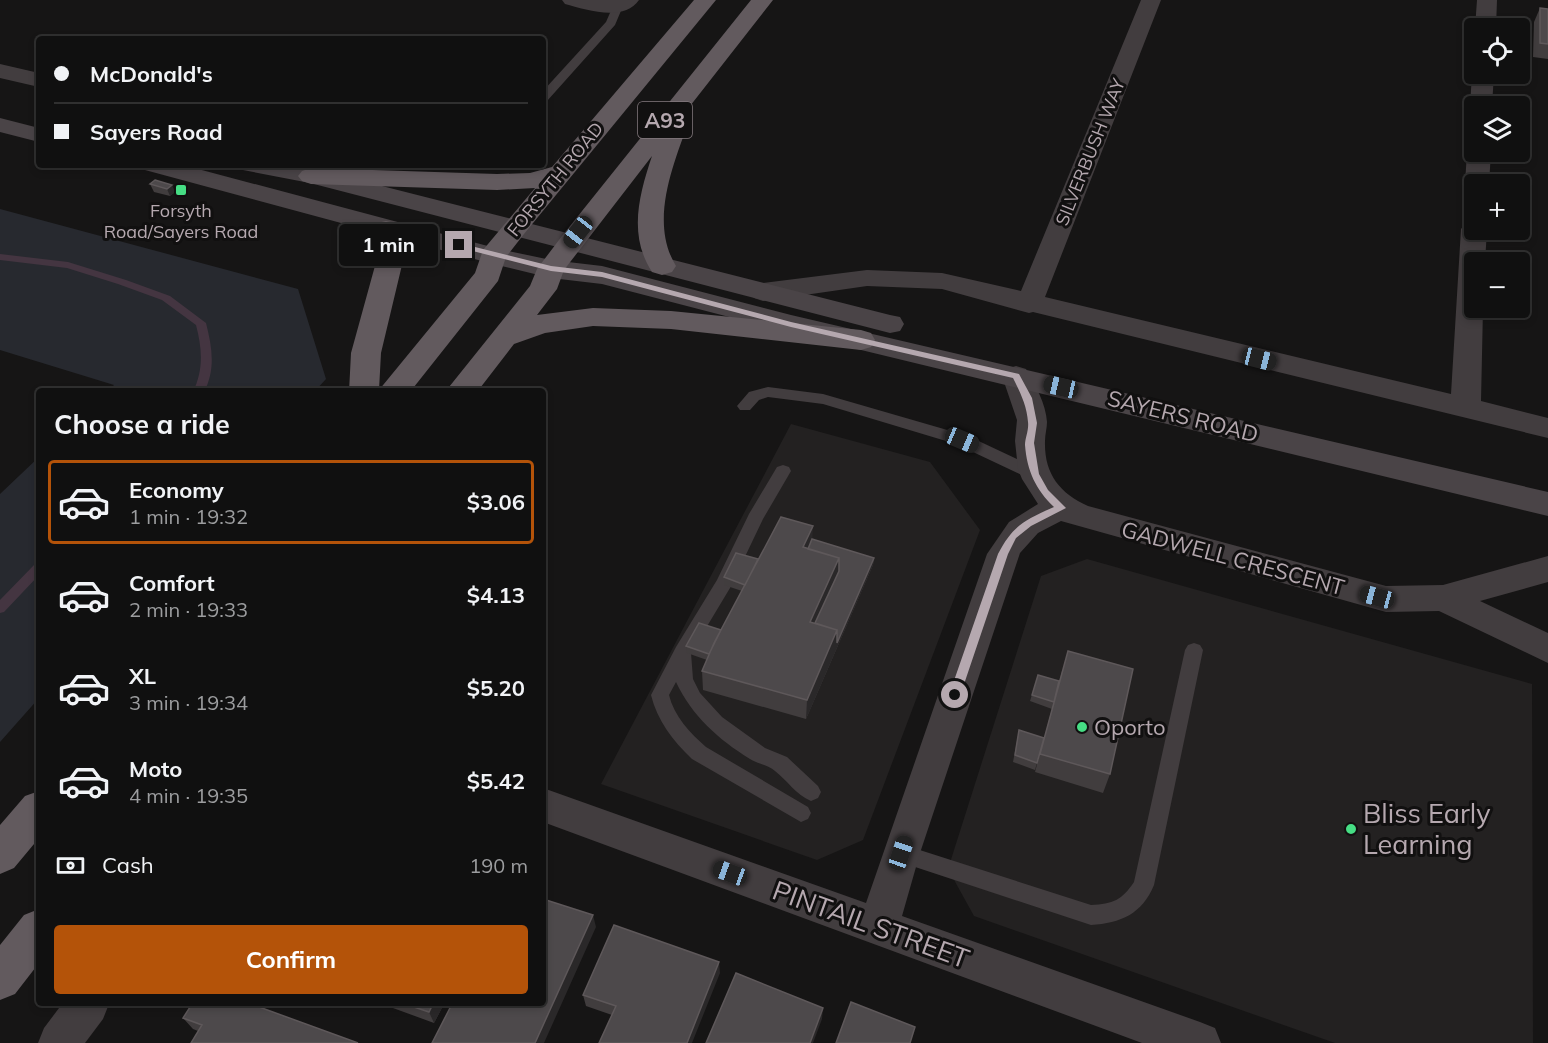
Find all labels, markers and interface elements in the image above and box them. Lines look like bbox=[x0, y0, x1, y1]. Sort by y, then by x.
map controls bbox=[1464, 18, 1530, 318]
button: locate bbox=[1464, 18, 1530, 84]
text: McDonald's bbox=[90, 60, 213, 88]
street label: SILVERBUSH WAY bbox=[1050, 74, 1130, 229]
button: layers bbox=[1464, 96, 1530, 162]
road number: A93 bbox=[638, 102, 692, 138]
street label: FORSYTH ROAD bbox=[502, 117, 608, 241]
text: Sayers Road bbox=[90, 118, 223, 146]
button: + bbox=[1464, 174, 1530, 240]
marker: Forsyth Road/Sayers Road bbox=[174, 183, 188, 197]
place label: Forsyth Road/Sayers Road bbox=[104, 199, 258, 243]
car bbox=[560, 212, 596, 252]
callout: 1 min bbox=[339, 224, 438, 266]
route end bbox=[445, 231, 472, 258]
text: 1 min bbox=[362, 232, 415, 257]
button: − bbox=[1464, 252, 1530, 318]
car bbox=[1239, 346, 1279, 372]
car bbox=[1041, 374, 1081, 400]
street label: SAYERS ROAD bbox=[1105, 384, 1261, 448]
text: Choose a ride bbox=[54, 407, 230, 441]
car bbox=[942, 425, 982, 455]
icon: car bbox=[57, 475, 111, 529]
text: Economy bbox=[129, 476, 224, 504]
text: $3.06 bbox=[467, 488, 525, 516]
text: 1 min · 19:32 bbox=[129, 504, 248, 529]
street label: GADWELL CRESCENT bbox=[1118, 515, 1348, 601]
icon: car bbox=[57, 568, 111, 622]
text: Comfort bbox=[129, 569, 215, 597]
text: $4.13 bbox=[467, 581, 525, 609]
car bbox=[1357, 584, 1397, 610]
text: 2 min · 19:33 bbox=[129, 597, 248, 622]
icon: car bbox=[57, 661, 111, 715]
text: XL bbox=[129, 662, 156, 690]
text: $5.20 bbox=[467, 674, 525, 702]
route start bbox=[941, 681, 968, 708]
text: 3 min · 19:34 bbox=[129, 690, 248, 715]
place label: Oporto bbox=[1094, 713, 1165, 741]
marker: Oporto bbox=[1075, 720, 1089, 734]
icon: car bbox=[57, 754, 111, 808]
text: Moto bbox=[129, 755, 182, 783]
text: $5.42 bbox=[467, 767, 525, 795]
text: 4 min · 19:35 bbox=[129, 783, 248, 808]
place label: Bliss Early Learning bbox=[1363, 796, 1491, 861]
marker: Bliss Early Learning bbox=[1344, 822, 1358, 836]
car bbox=[887, 833, 915, 873]
icon: cash bbox=[54, 849, 87, 882]
text: Cash bbox=[102, 851, 154, 879]
text: 190 m bbox=[469, 853, 528, 878]
car bbox=[710, 858, 750, 888]
street label: PINTAIL STREET bbox=[768, 873, 974, 975]
button: Confirm bbox=[54, 925, 528, 994]

